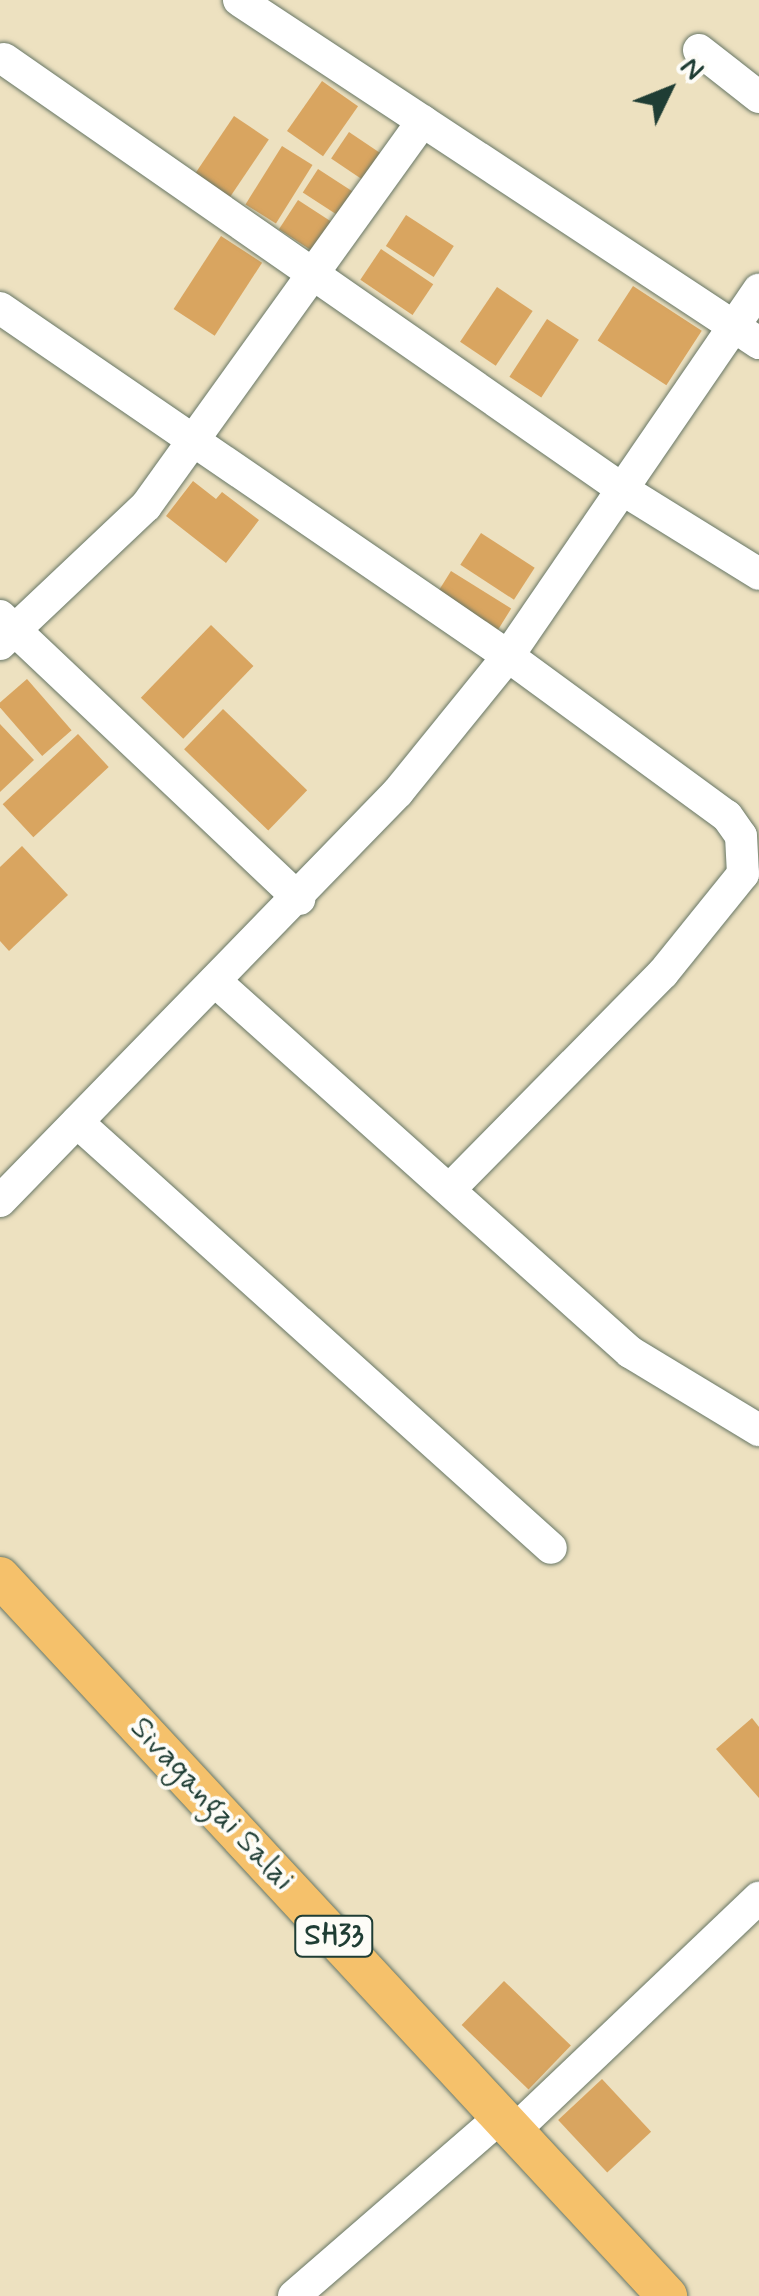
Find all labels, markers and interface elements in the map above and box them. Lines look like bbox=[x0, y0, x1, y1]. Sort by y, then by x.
north arrow bbox=[619, 40, 719, 140]
text: N bbox=[671, 50, 711, 89]
street label: Sivagangai Salai bbox=[123, 1710, 301, 1898]
road number: SH33 bbox=[294, 1911, 374, 1961]

